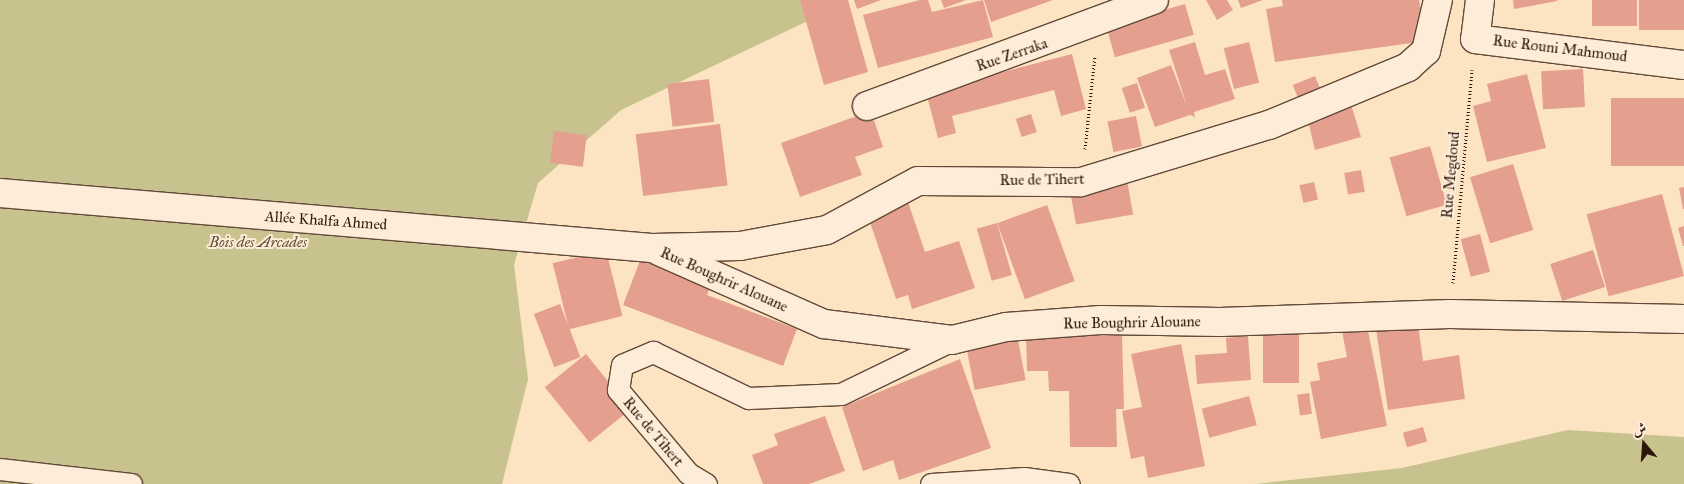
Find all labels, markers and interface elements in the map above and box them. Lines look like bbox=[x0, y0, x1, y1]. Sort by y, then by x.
street label: Rue Rouni Mahmoud bbox=[1492, 32, 1628, 66]
street label: Rue Zerraka bbox=[974, 34, 1050, 76]
street label: Rue Megdoud bbox=[1438, 131, 1464, 219]
street label: Rue de Tihert bbox=[999, 170, 1085, 190]
street label: Allée Khalfa Ahmed bbox=[264, 208, 388, 234]
park label: Bois des Arcades bbox=[209, 234, 307, 252]
street label: Rue Boughrir Alouane bbox=[657, 244, 791, 316]
street label: Rue Boughrir Alouane bbox=[1063, 313, 1201, 333]
street label: Rue de Tihert bbox=[619, 394, 687, 470]
north arrow bbox=[1619, 419, 1669, 469]
text: ش bbox=[1630, 419, 1648, 439]

